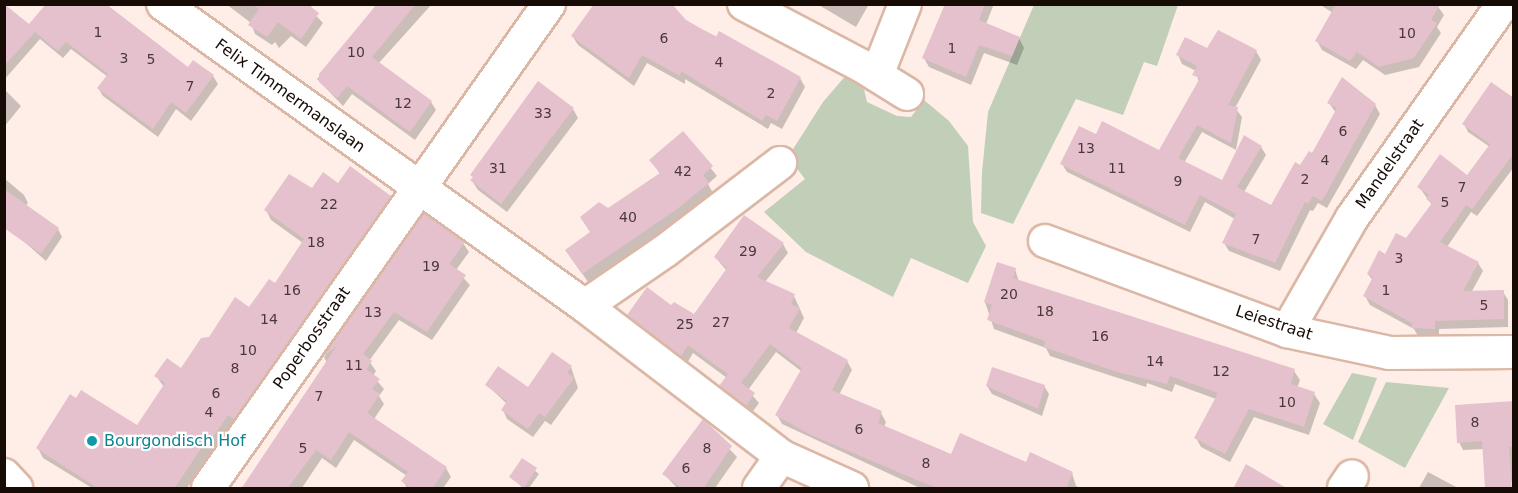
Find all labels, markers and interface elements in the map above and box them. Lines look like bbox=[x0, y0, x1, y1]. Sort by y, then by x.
house number: 1 bbox=[94, 24, 102, 40]
house number: 10 bbox=[1398, 25, 1416, 41]
house number: 6 bbox=[660, 30, 668, 46]
street label: Felix Timmermanslaan bbox=[211, 35, 369, 157]
house number: 1 bbox=[948, 40, 956, 56]
house number: 10 bbox=[347, 44, 365, 60]
house number: 3 bbox=[120, 50, 128, 66]
house number: 5 bbox=[147, 51, 155, 67]
house number: 4 bbox=[715, 54, 723, 70]
house number: 7 bbox=[186, 78, 194, 94]
house number: 2 bbox=[767, 85, 775, 101]
house number: 12 bbox=[394, 95, 412, 111]
house number: 33 bbox=[534, 105, 552, 121]
street label: Mandelstraat bbox=[1352, 115, 1428, 213]
house number: 6 bbox=[1339, 123, 1347, 139]
house number: 13 bbox=[1077, 140, 1095, 156]
house number: 4 bbox=[1321, 152, 1329, 168]
house number: 31 bbox=[489, 160, 507, 176]
house number: 11 bbox=[1108, 160, 1126, 176]
house number: 42 bbox=[674, 163, 692, 179]
house number: 2 bbox=[1301, 171, 1309, 187]
house number: 9 bbox=[1174, 173, 1182, 189]
house number: 7 bbox=[1458, 179, 1466, 195]
house number: 5 bbox=[1441, 194, 1449, 210]
house number: 22 bbox=[320, 196, 338, 212]
house number: 40 bbox=[619, 209, 637, 225]
house number: 7 bbox=[1252, 231, 1260, 247]
house number: 18 bbox=[307, 234, 325, 250]
house number: 29 bbox=[739, 243, 757, 259]
house number: 3 bbox=[1395, 250, 1403, 266]
house number: 19 bbox=[422, 258, 440, 274]
house number: 16 bbox=[283, 282, 301, 298]
house number: 1 bbox=[1382, 282, 1390, 298]
street label: Poperbosstraat bbox=[269, 283, 355, 393]
house number: 20 bbox=[1000, 286, 1018, 302]
house number: 5 bbox=[1480, 297, 1488, 313]
street label: Leiestraat bbox=[1233, 302, 1315, 344]
house number: 18 bbox=[1036, 303, 1054, 319]
house number: 13 bbox=[364, 304, 382, 320]
house number: 14 bbox=[260, 311, 278, 327]
house number: 27 bbox=[712, 314, 730, 330]
house number: 25 bbox=[676, 316, 694, 332]
house number: 16 bbox=[1091, 328, 1109, 344]
house number: 10 bbox=[239, 342, 257, 358]
house number: 14 bbox=[1146, 353, 1164, 369]
house number: 11 bbox=[345, 357, 363, 373]
house number: 8 bbox=[231, 360, 239, 376]
house number: 12 bbox=[1212, 363, 1230, 379]
house number: 6 bbox=[212, 385, 220, 401]
house number: 7 bbox=[315, 388, 323, 404]
house number: 10 bbox=[1278, 394, 1296, 410]
house number: 4 bbox=[205, 404, 213, 420]
house number: 8 bbox=[1471, 414, 1479, 430]
house number: 6 bbox=[855, 421, 863, 437]
place label: Bourgondisch Hof bbox=[104, 431, 246, 451]
marker: Bourgondisch Hof bbox=[85, 434, 99, 448]
house number: 5 bbox=[299, 440, 307, 456]
house number: 8 bbox=[703, 440, 711, 456]
house number: 8 bbox=[922, 455, 930, 471]
house number: 6 bbox=[682, 460, 690, 476]

